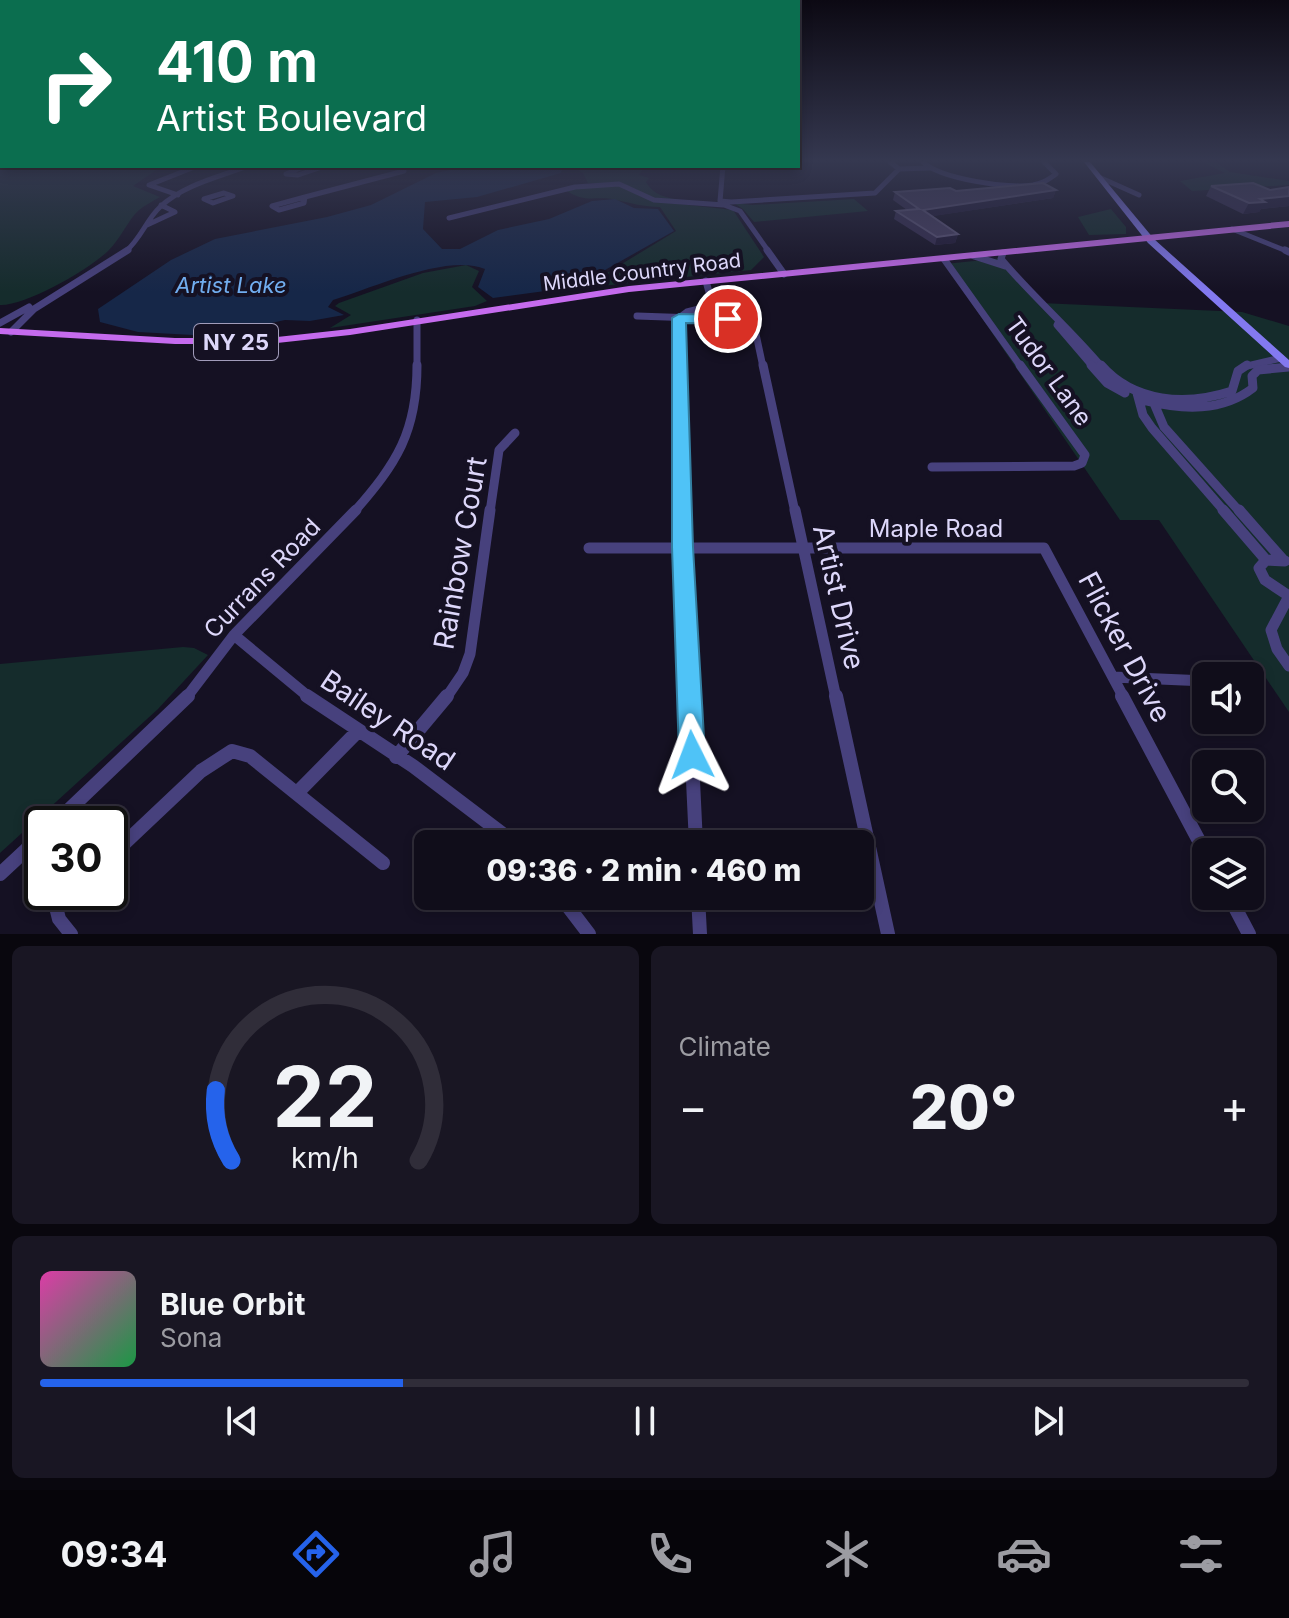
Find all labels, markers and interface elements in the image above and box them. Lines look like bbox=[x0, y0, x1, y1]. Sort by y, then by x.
text: 410 m bbox=[156, 28, 318, 96]
icon: right bbox=[24, 32, 128, 136]
text: Artist Boulevard bbox=[156, 96, 427, 140]
street label: Middle Country Road bbox=[542, 248, 742, 296]
water label: Artist Lake bbox=[174, 272, 287, 298]
pin bbox=[694, 285, 762, 353]
icon: arrive bbox=[706, 297, 750, 341]
street label: Tudor Lane bbox=[1000, 311, 1098, 431]
road number: NY 25 bbox=[194, 324, 278, 360]
street label: Rainbow Court bbox=[426, 454, 494, 652]
street label: Currans Road bbox=[198, 512, 326, 644]
street label: Maple Road bbox=[869, 514, 1003, 543]
street label: Artist Drive bbox=[806, 521, 872, 673]
street label: Flicker Drive bbox=[1071, 566, 1179, 728]
map controls bbox=[1192, 662, 1264, 910]
button: sound bbox=[1192, 662, 1264, 734]
street label: Bailey Road bbox=[314, 663, 462, 777]
position arrow bbox=[650, 713, 734, 797]
button: search bbox=[1192, 750, 1264, 822]
speed limit sign: 30 bbox=[24, 806, 128, 910]
button: layers bbox=[1192, 838, 1264, 910]
text: 09:36 · 2 min · 460 m bbox=[487, 852, 801, 888]
text: Climate bbox=[679, 1031, 771, 1062]
text: 22 bbox=[273, 1046, 378, 1147]
text: 20° bbox=[910, 1071, 1017, 1143]
text: − bbox=[679, 1080, 708, 1134]
text: + bbox=[1220, 1080, 1249, 1134]
text: km/h bbox=[291, 1140, 359, 1175]
text: Blue Orbit bbox=[160, 1286, 305, 1322]
text: Sona bbox=[160, 1322, 222, 1353]
icon: previous bbox=[220, 1399, 264, 1443]
icon: pause bbox=[623, 1399, 667, 1443]
icon: next bbox=[1026, 1399, 1070, 1443]
icon: directions bbox=[288, 1526, 344, 1582]
icon: music bbox=[465, 1526, 521, 1582]
icon: phone bbox=[642, 1526, 698, 1582]
icon: climate bbox=[819, 1526, 875, 1582]
icon: car bbox=[996, 1526, 1052, 1582]
icon: filters bbox=[1173, 1526, 1229, 1582]
text: 09:34 bbox=[60, 1532, 168, 1576]

